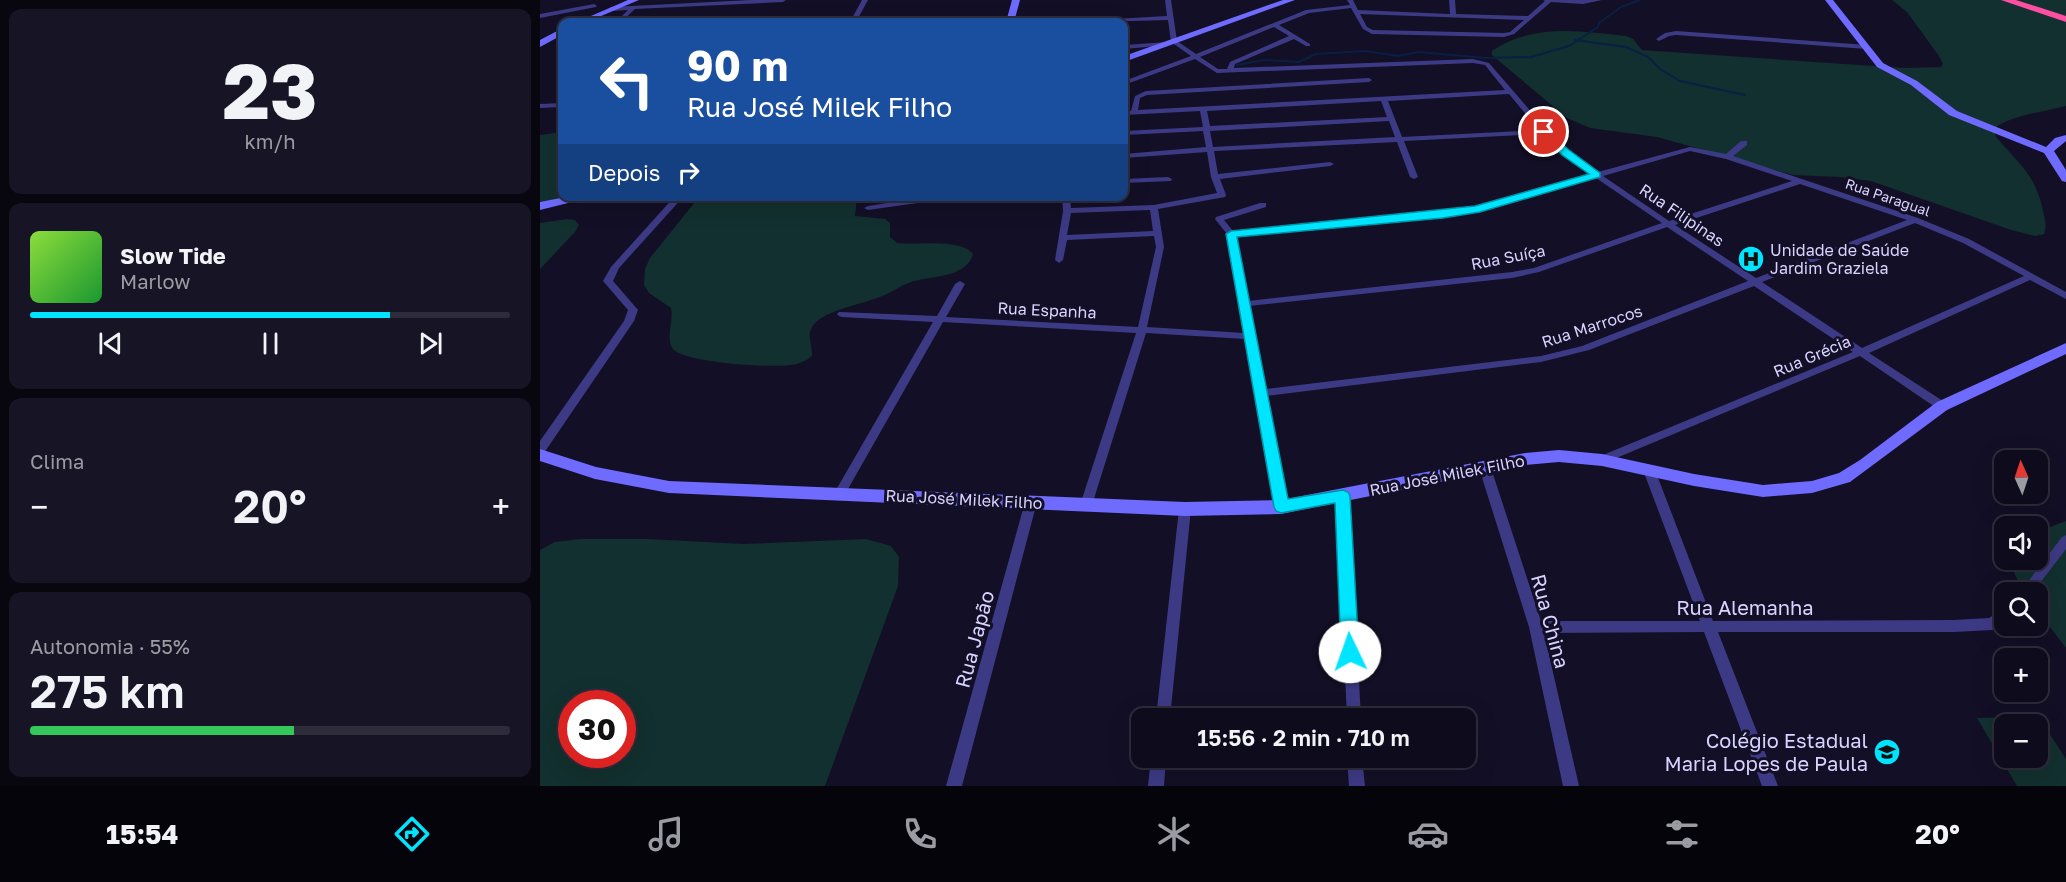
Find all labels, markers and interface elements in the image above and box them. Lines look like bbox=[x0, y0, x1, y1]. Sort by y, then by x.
text: 90 m bbox=[687, 40, 788, 90]
icon: left bbox=[588, 42, 666, 120]
text: 23 bbox=[222, 43, 318, 136]
text: Rua José Milek Filho bbox=[687, 91, 952, 123]
pin bbox=[1518, 106, 1569, 157]
icon: arrive bbox=[1527, 115, 1560, 148]
text: km/h bbox=[245, 129, 295, 153]
icon: right bbox=[672, 156, 705, 189]
text: Depois bbox=[588, 159, 660, 186]
street label: Rua Paragual bbox=[1843, 175, 1933, 219]
street label: Rua Filipinas bbox=[1636, 179, 1728, 251]
street label: Rua Suíça bbox=[1469, 240, 1547, 274]
place label: Unidade de Saúde Jardim Graziela bbox=[1770, 240, 1909, 278]
text: Slow Tide bbox=[120, 242, 226, 269]
hospital icon: Unidade de Saúde Jardim Graziela bbox=[1736, 244, 1766, 274]
text: Marlow bbox=[120, 269, 191, 293]
street label: Rua Espanha bbox=[997, 297, 1097, 323]
street label: Rua Marrocos bbox=[1539, 300, 1645, 352]
icon: previous bbox=[94, 327, 127, 360]
icon: pause bbox=[254, 327, 287, 360]
icon: next bbox=[414, 327, 447, 360]
street label: Rua Grécia bbox=[1770, 331, 1854, 381]
text: Clima bbox=[30, 449, 84, 473]
street label: Rua José Milek Filho bbox=[1368, 450, 1526, 500]
north arrow bbox=[1994, 450, 2048, 504]
map controls bbox=[1994, 450, 2048, 768]
text: 20° bbox=[233, 479, 307, 533]
street label: Rua José Milek Filho bbox=[885, 485, 1043, 513]
text: − bbox=[30, 487, 48, 526]
text: + bbox=[492, 487, 510, 526]
button: sound bbox=[1994, 516, 2048, 570]
street label: Rua China bbox=[1527, 571, 1575, 671]
button: search bbox=[1994, 582, 2048, 636]
street label: Rua Japão bbox=[950, 588, 998, 690]
street label: Rua Alemanha bbox=[1676, 595, 1814, 619]
position arrow bbox=[1318, 620, 1382, 684]
text: Autonomia · 55% bbox=[30, 634, 190, 658]
button: + bbox=[1994, 648, 2048, 702]
text: 275 km bbox=[30, 664, 185, 718]
speed limit sign: 30 bbox=[558, 690, 636, 768]
button: − bbox=[1994, 714, 2048, 768]
text: 15:56 · 2 min · 710 m bbox=[1197, 724, 1410, 751]
place label: Colégio Estadual Maria Lopes de Paula bbox=[1664, 728, 1868, 775]
school or university icon: Colégio Estadual Maria Lopes de Paula bbox=[1872, 737, 1902, 767]
icon: directions bbox=[391, 813, 433, 855]
icon: music bbox=[645, 813, 687, 855]
icon: phone bbox=[899, 813, 941, 855]
icon: climate bbox=[1153, 813, 1195, 855]
icon: car bbox=[1407, 813, 1449, 855]
icon: filters bbox=[1661, 813, 1703, 855]
text: 15:54 bbox=[106, 818, 178, 850]
text: 20° bbox=[1915, 818, 1960, 850]

